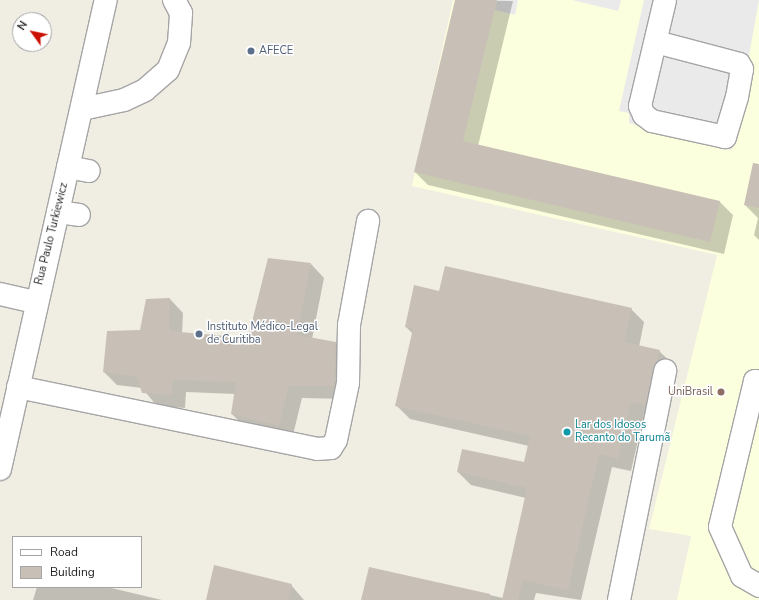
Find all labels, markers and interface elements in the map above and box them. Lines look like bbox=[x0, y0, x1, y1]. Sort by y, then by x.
north arrow bbox=[12, 12, 52, 52]
text: N bbox=[14, 18, 31, 33]
place label: AFECE bbox=[259, 44, 293, 58]
marker: AFECE bbox=[246, 46, 256, 56]
street label: Rua Paulo Turkiewicz bbox=[33, 182, 71, 286]
place label: Instituto Médico-Legal de Curitiba bbox=[207, 321, 318, 347]
marker: Instituto Médico-Legal de Curitiba bbox=[194, 329, 204, 339]
place label: UniBrasil bbox=[668, 385, 713, 399]
marker: UniBrasil bbox=[716, 387, 726, 397]
place label: Lar dos Idosos Recanto do Tarumã bbox=[575, 419, 670, 445]
marker: Lar dos Idosos Recanto do Tarumã bbox=[562, 427, 572, 437]
legend bbox=[12, 536, 142, 588]
text: Road bbox=[50, 544, 78, 560]
text: Building bbox=[50, 564, 95, 580]

